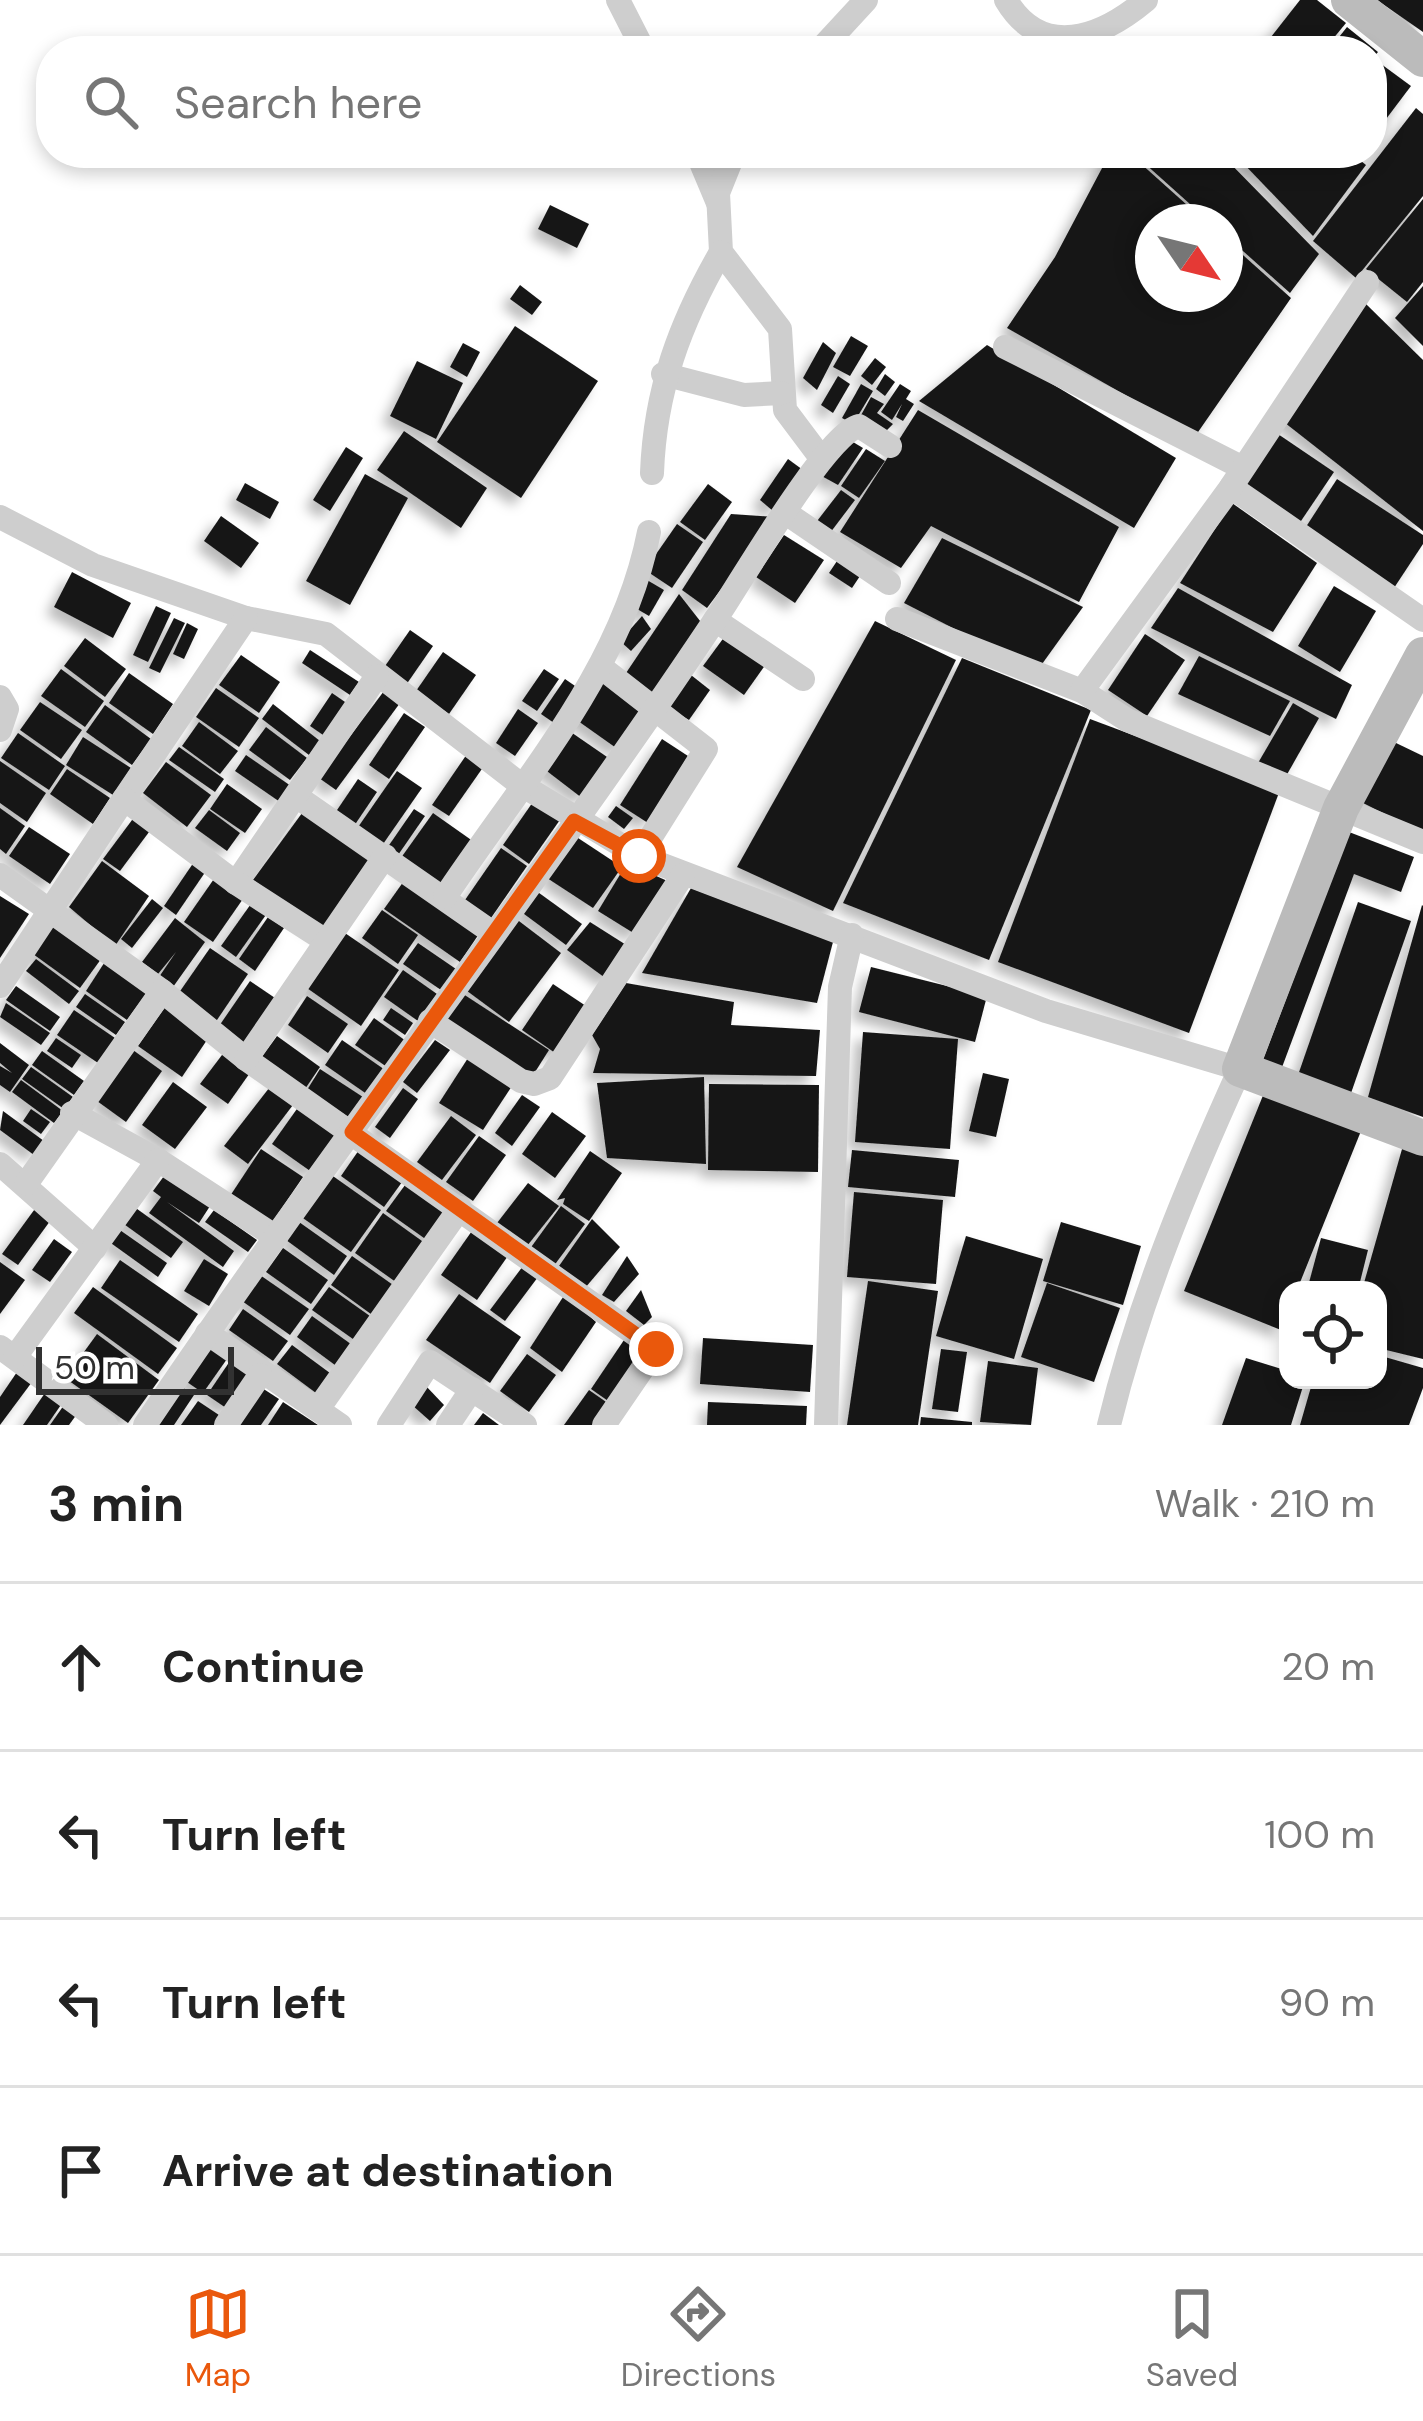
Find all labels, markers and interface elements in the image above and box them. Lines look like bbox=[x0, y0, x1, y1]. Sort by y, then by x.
search box bbox=[36, 36, 1387, 168]
icon: search bbox=[78, 69, 144, 135]
text: Search here bbox=[174, 73, 422, 132]
north arrow bbox=[1135, 204, 1243, 312]
route start bbox=[612, 829, 666, 883]
map controls bbox=[1279, 1281, 1387, 1389]
button: locate bbox=[1279, 1281, 1387, 1389]
route end bbox=[629, 1322, 683, 1376]
scale bar bbox=[36, 1341, 234, 1394]
text: 50 m bbox=[54, 1346, 135, 1389]
text: 3 min bbox=[48, 1470, 184, 1537]
text: Walk · 210 m bbox=[1155, 1478, 1375, 1529]
icon: ahead bbox=[48, 1634, 114, 1700]
text: Continue bbox=[162, 1637, 365, 1696]
text: 20 m bbox=[1281, 1641, 1375, 1692]
icon: left bbox=[48, 1802, 114, 1868]
text: Turn left bbox=[162, 1805, 346, 1864]
text: 100 m bbox=[1264, 1809, 1375, 1860]
icon: left bbox=[48, 1970, 114, 2036]
text: Turn left bbox=[162, 1973, 346, 2032]
text: 90 m bbox=[1279, 1977, 1375, 2028]
icon: arrive bbox=[48, 2138, 114, 2204]
text: Arrive at destination bbox=[162, 2141, 614, 2200]
tab: Map bbox=[185, 2281, 251, 2396]
tab: Directions bbox=[621, 2281, 776, 2396]
tab: Saved bbox=[1146, 2281, 1238, 2396]

